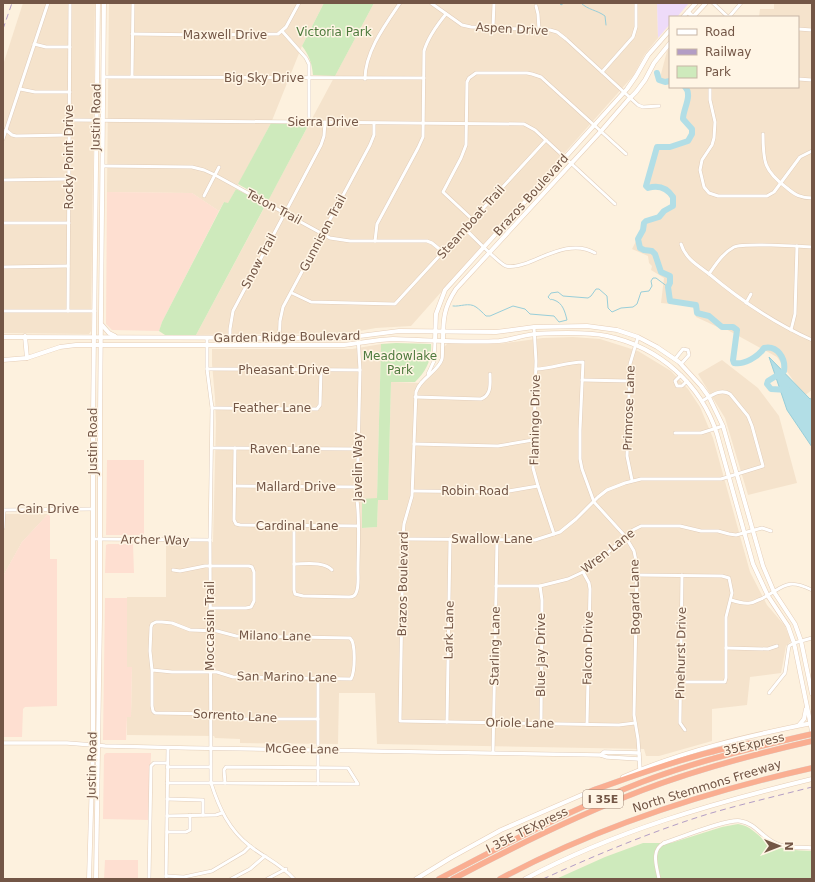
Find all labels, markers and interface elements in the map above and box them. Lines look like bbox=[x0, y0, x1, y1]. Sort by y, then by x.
legend bbox=[669, 16, 799, 88]
street label: Aspen Drive bbox=[475, 20, 549, 38]
park label: Victoria Park bbox=[296, 25, 372, 39]
text: Road bbox=[705, 25, 735, 39]
street label: Maxwell Drive bbox=[183, 28, 267, 42]
text: Railway bbox=[705, 45, 751, 59]
text: Park bbox=[705, 65, 731, 79]
street label: Big Sky Drive bbox=[224, 71, 304, 85]
street label: Justin Road bbox=[88, 83, 104, 152]
street label: Rocky Point Drive bbox=[62, 105, 76, 209]
street label: Sierra Drive bbox=[287, 115, 359, 129]
street label: Brazos Boulevard bbox=[491, 151, 571, 239]
street label: Steamboat Trail bbox=[434, 182, 508, 262]
street label: Teton Trail bbox=[243, 186, 304, 227]
street label: Gunnison Trail bbox=[297, 192, 349, 274]
street label: Snow Trail bbox=[239, 231, 279, 291]
street label: Garden Ridge Boulevard bbox=[214, 329, 360, 345]
park label: Meadowlake Park bbox=[363, 349, 437, 377]
street label: Pheasant Drive bbox=[238, 363, 330, 377]
street label: Primrose Lane bbox=[621, 365, 637, 451]
street label: Flamingo Drive bbox=[527, 374, 543, 466]
street label: Feather Lane bbox=[233, 401, 311, 415]
street label: Justin Road bbox=[86, 408, 100, 475]
street label: Javelin Way bbox=[351, 432, 365, 503]
street label: Raven Lane bbox=[250, 442, 320, 456]
street label: Mallard Drive bbox=[256, 480, 336, 494]
street label: Robin Road bbox=[441, 484, 509, 498]
street label: Cain Drive bbox=[17, 502, 79, 516]
street label: Cardinal Lane bbox=[256, 519, 338, 533]
street label: Wren Lane bbox=[579, 526, 637, 576]
street label: Brazos Boulevard bbox=[395, 531, 411, 637]
street label: Archer Way bbox=[121, 532, 189, 548]
street label: Swallow Lane bbox=[451, 532, 533, 546]
street label: Bogard Lane bbox=[627, 559, 643, 635]
street label: Moccassin Trail bbox=[203, 581, 217, 671]
street label: Lark Lane bbox=[441, 600, 457, 660]
street label: Starling Lane bbox=[487, 606, 503, 686]
street label: Pinehurst Drive bbox=[673, 607, 689, 699]
street label: Falcon Drive bbox=[580, 611, 596, 685]
street label: Blue Jay Drive bbox=[534, 613, 548, 697]
street label: Milano Lane bbox=[239, 628, 311, 644]
street label: San Marino Lane bbox=[237, 669, 337, 685]
street label: Sorrento Lane bbox=[193, 707, 277, 725]
street label: Oriole Lane bbox=[486, 715, 554, 731]
street label: 35Express bbox=[722, 730, 786, 758]
street label: Justin Road bbox=[84, 731, 100, 800]
street label: McGee Lane bbox=[265, 741, 339, 757]
street label: North Stemmons Freeway bbox=[631, 757, 783, 815]
road number: I 35E bbox=[583, 790, 623, 808]
street label: I 35E TEXpress bbox=[484, 804, 570, 856]
north arrow bbox=[759, 826, 799, 866]
text: N bbox=[782, 841, 795, 851]

